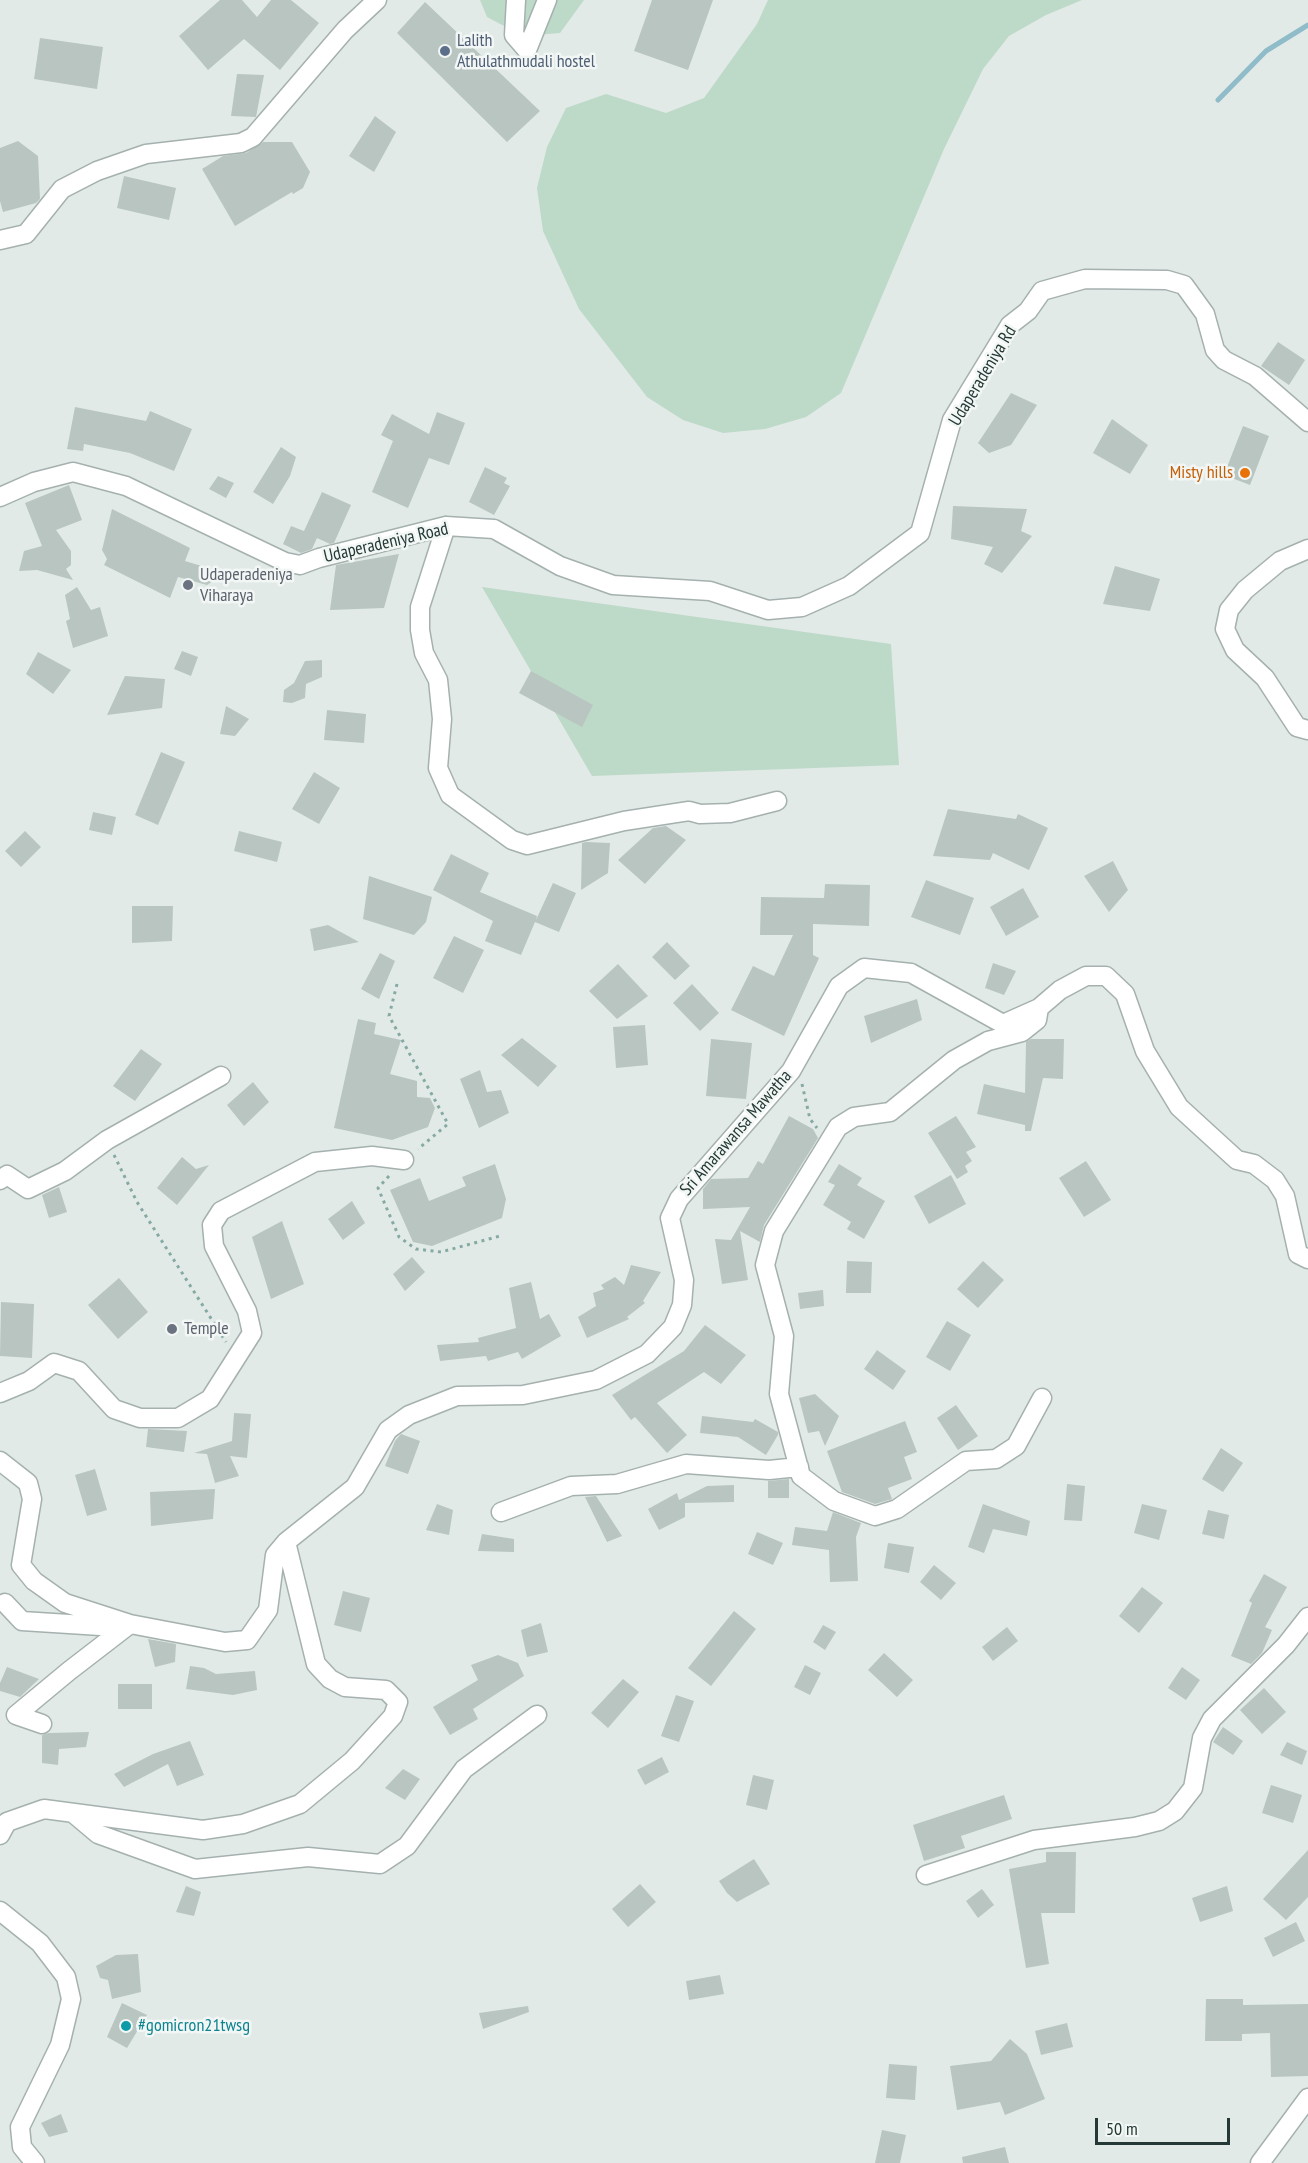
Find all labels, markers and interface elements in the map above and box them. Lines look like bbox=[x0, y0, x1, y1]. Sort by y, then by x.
place label: Lalith Athulathmudali hostel bbox=[457, 30, 595, 72]
marker: Lalith Athulathmudali hostel bbox=[438, 44, 452, 58]
street label: Udaperadeniya Rd bbox=[945, 322, 1021, 430]
place label: Misty hills bbox=[1170, 462, 1233, 484]
marker: Misty hills bbox=[1238, 466, 1252, 480]
street label: Udaperadeniya Road bbox=[322, 518, 450, 568]
place label: Udaperadeniya Viharaya bbox=[200, 564, 293, 606]
marker: Udaperadeniya Viharaya bbox=[181, 578, 195, 592]
street label: Sri Amarawansa Mawatha bbox=[676, 1066, 796, 1200]
place label: Temple bbox=[184, 1318, 229, 1340]
marker: Temple bbox=[165, 1322, 179, 1336]
place label: #gomicron21twsg bbox=[138, 2015, 250, 2037]
marker: #gomicron21twsg bbox=[119, 2019, 133, 2033]
scale bar bbox=[1098, 2106, 1233, 2144]
text: 50 m bbox=[1106, 2117, 1138, 2140]

